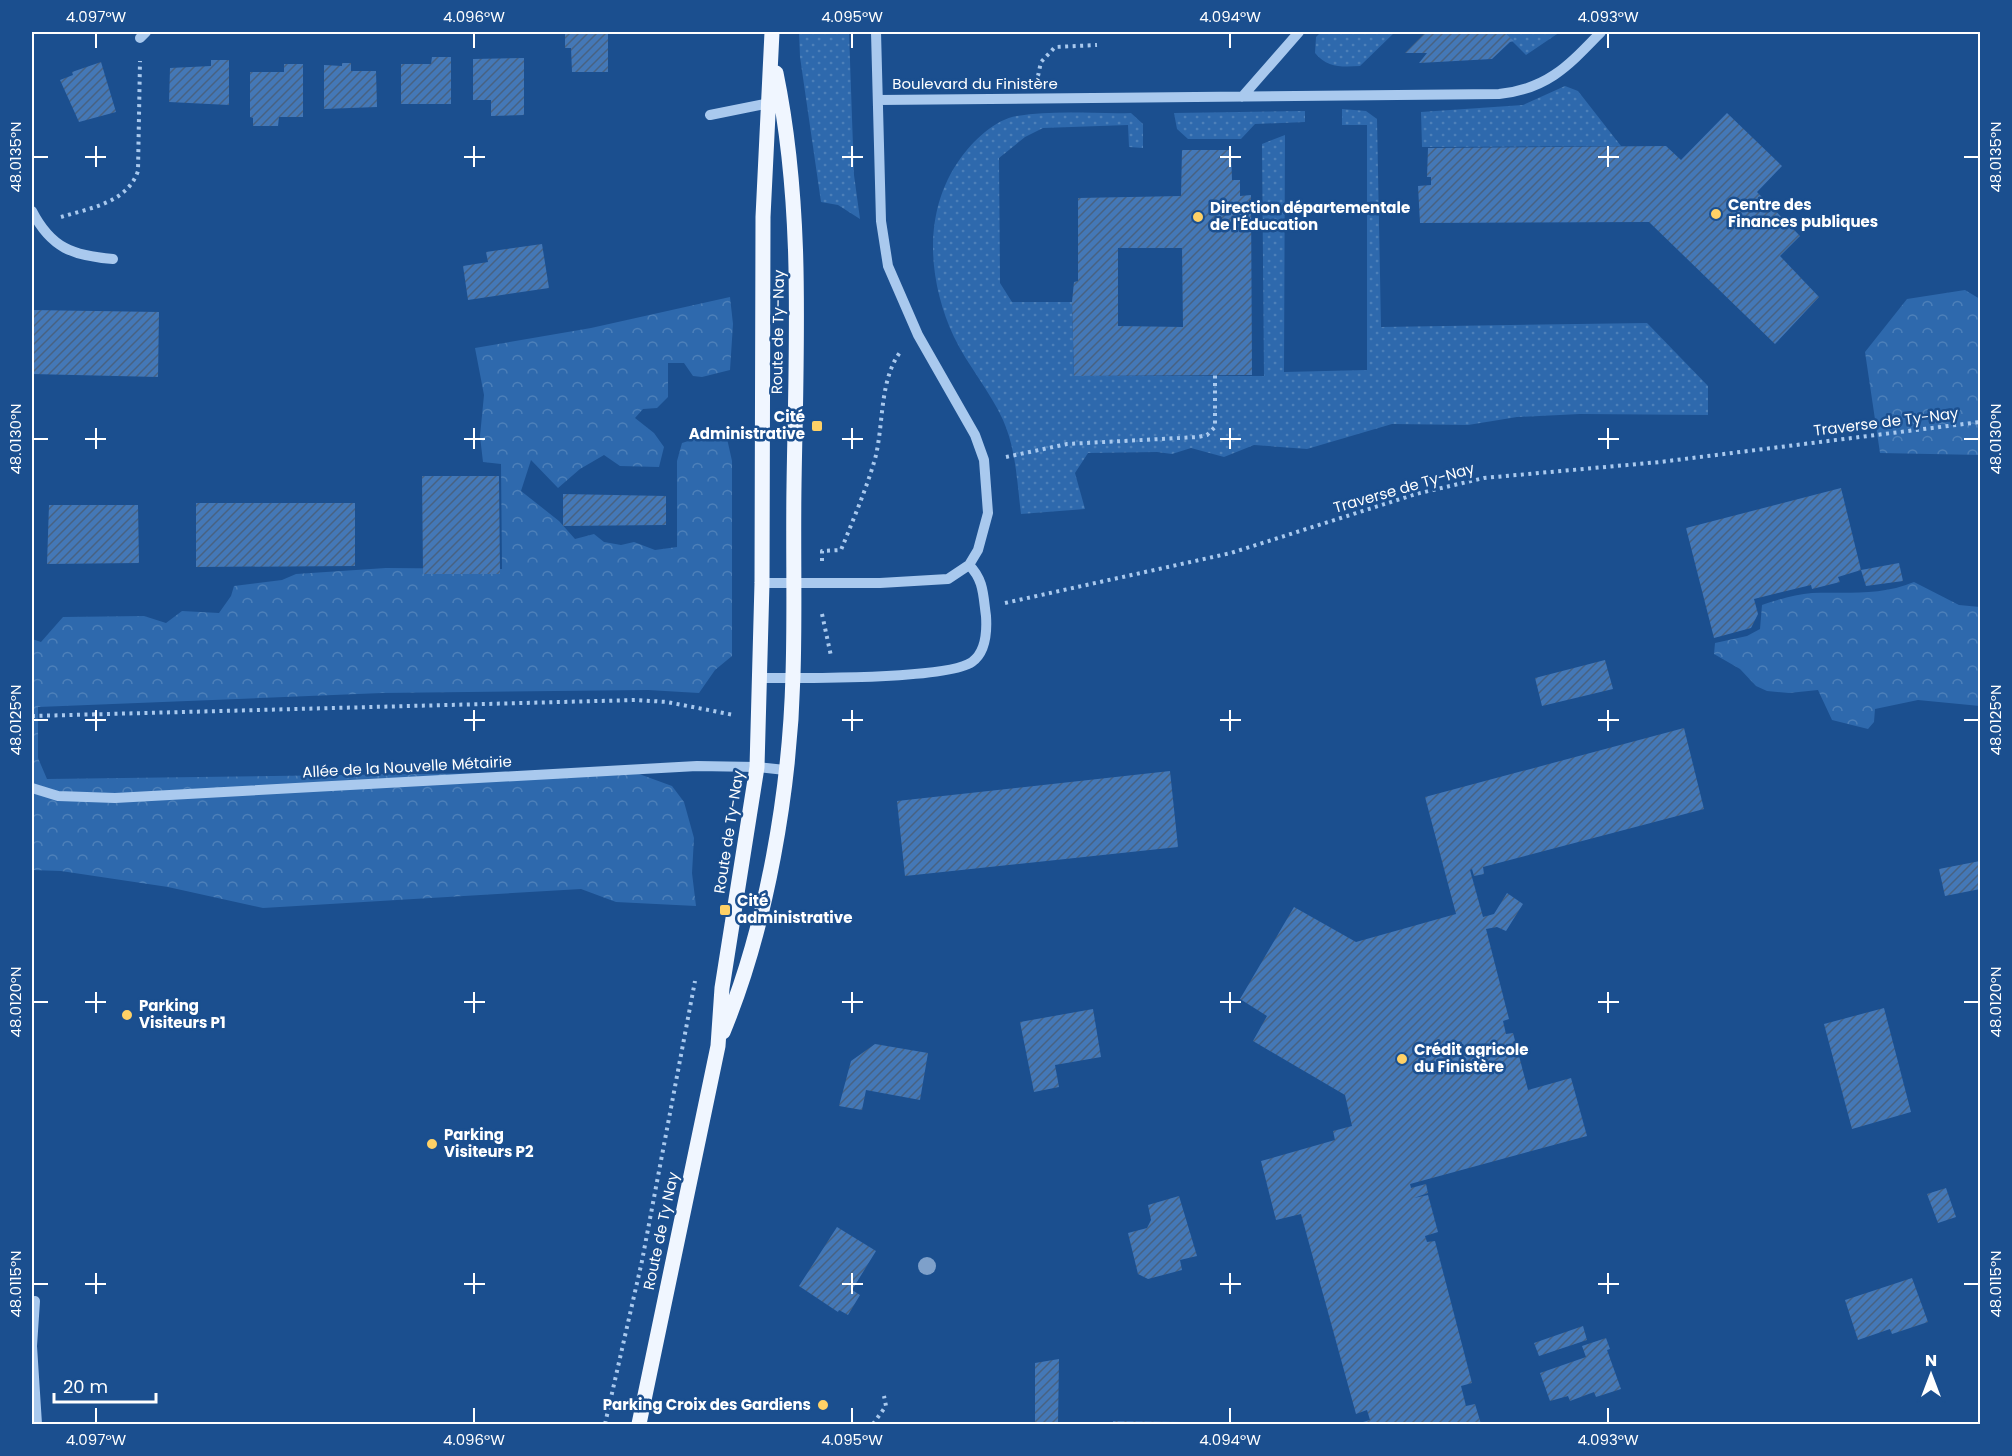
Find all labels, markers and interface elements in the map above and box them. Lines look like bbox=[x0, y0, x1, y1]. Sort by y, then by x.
text: 4.097°W bbox=[66, 6, 127, 27]
text: 4.096°W bbox=[443, 6, 505, 27]
text: 4.095°W bbox=[821, 6, 883, 27]
text: 4.094°W bbox=[1199, 6, 1261, 27]
text: 4.093°W bbox=[1577, 6, 1639, 27]
street label: Boulevard du Finistère bbox=[892, 73, 1058, 94]
text: 48.0135°N bbox=[5, 121, 26, 193]
text: 48.0135°N bbox=[1985, 121, 2006, 193]
place label: Centre des Finances publiques bbox=[1728, 194, 1878, 232]
place label: Direction départementale de l'Éducation bbox=[1210, 197, 1410, 235]
marker: Centre des Finances publiques bbox=[1709, 207, 1723, 221]
marker: Direction départementale de l'Éducation bbox=[1191, 210, 1205, 224]
street label: Route de Ty-Nay bbox=[766, 269, 789, 394]
street label: Traverse de Ty-Nay bbox=[1812, 402, 1960, 441]
text: 48.0130°N bbox=[5, 403, 26, 475]
text: 48.0130°N bbox=[1985, 403, 2006, 475]
place label: Cité Administrative bbox=[689, 406, 805, 444]
marker: Cité Administrative bbox=[810, 419, 824, 433]
street label: Traverse de Ty-Nay bbox=[1331, 457, 1477, 518]
text: 48.0125°N bbox=[5, 684, 26, 756]
text: 48.0125°N bbox=[1985, 684, 2006, 756]
street label: Allée de la Nouvelle Métairie bbox=[302, 751, 512, 782]
street label: Route de Ty-Nay bbox=[708, 768, 749, 895]
place label: Cité administrative bbox=[737, 890, 852, 928]
marker: Cité administrative bbox=[718, 903, 732, 917]
text: 48.0120°N bbox=[5, 966, 26, 1038]
text: 48.0120°N bbox=[1985, 966, 2006, 1038]
place label: Parking Visiteurs P1 bbox=[139, 995, 226, 1033]
marker: Parking Visiteurs P1 bbox=[120, 1008, 134, 1022]
place label: Crédit agricole du Finistère bbox=[1414, 1039, 1528, 1077]
marker: Crédit agricole du Finistère bbox=[1395, 1052, 1409, 1066]
place label: Parking Visiteurs P2 bbox=[444, 1124, 534, 1162]
marker: Parking Visiteurs P2 bbox=[425, 1137, 439, 1151]
street label: Route de Ty Nay bbox=[638, 1169, 683, 1292]
text: 48.0115°N bbox=[5, 1250, 26, 1318]
text: 48.0115°N bbox=[1985, 1250, 2006, 1318]
north arrow bbox=[1901, 1345, 1961, 1405]
text: N bbox=[1925, 1349, 1937, 1372]
scale bar bbox=[54, 1366, 156, 1404]
text: 20 m bbox=[63, 1374, 108, 1399]
place label: Parking Croix des Gardiens bbox=[603, 1394, 811, 1415]
marker: Parking Croix des Gardiens bbox=[816, 1398, 830, 1412]
text: 4.097°W bbox=[66, 1429, 127, 1450]
text: 4.096°W bbox=[443, 1429, 505, 1450]
text: 4.095°W bbox=[821, 1429, 883, 1450]
text: 4.094°W bbox=[1199, 1429, 1261, 1450]
text: 4.093°W bbox=[1577, 1429, 1639, 1450]

